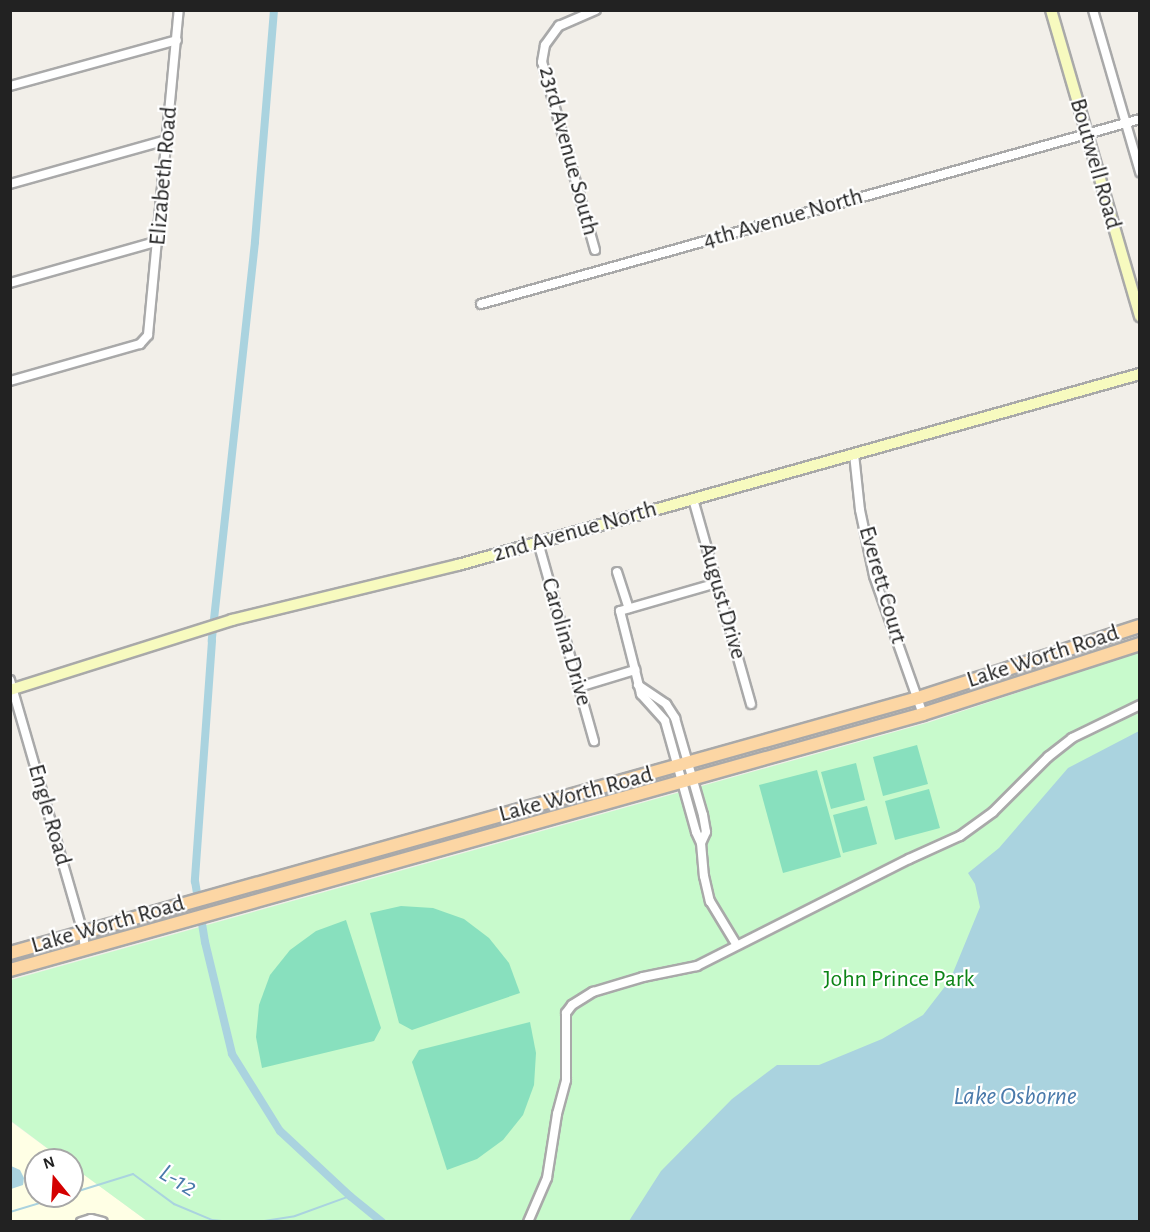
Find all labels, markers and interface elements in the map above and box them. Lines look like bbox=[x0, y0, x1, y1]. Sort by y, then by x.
street label: 23rd Avenue South bbox=[532, 63, 604, 239]
street label: Boutwell Road bbox=[1063, 95, 1127, 233]
street label: Elizabeth Road bbox=[144, 105, 184, 247]
street label: 4th Avenue North bbox=[700, 182, 866, 256]
street label: 2nd Avenue North bbox=[490, 495, 660, 569]
street label: Everett Court bbox=[851, 523, 913, 647]
street label: August Drive bbox=[692, 539, 752, 663]
street label: Carolina Drive bbox=[534, 575, 598, 709]
street label: Lake Worth Road bbox=[963, 619, 1123, 695]
street label: Engle Road bbox=[21, 761, 77, 869]
street label: Lake Worth Road bbox=[496, 761, 656, 829]
street label: Lake Worth Road bbox=[28, 889, 188, 961]
park label: John Prince Park bbox=[823, 966, 975, 994]
water label: Lake Osborne bbox=[953, 1081, 1077, 1113]
north arrow bbox=[24, 1148, 84, 1208]
text: N bbox=[41, 1153, 57, 1172]
water label: L-12 bbox=[153, 1158, 203, 1204]

